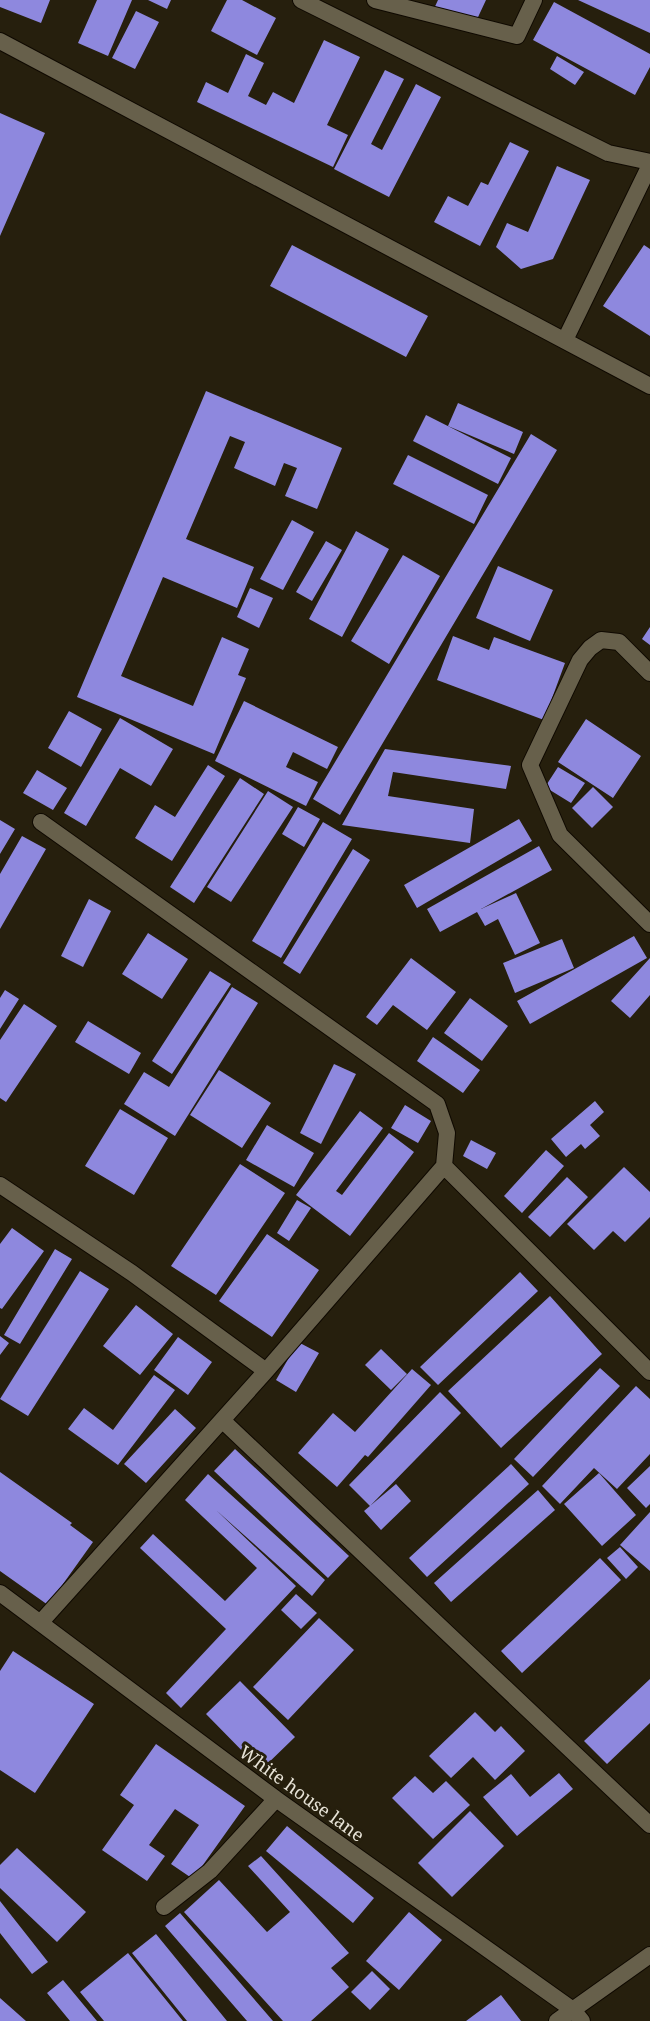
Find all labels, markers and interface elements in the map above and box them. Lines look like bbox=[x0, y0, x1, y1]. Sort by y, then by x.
street label: White house lane bbox=[235, 1739, 369, 1847]

